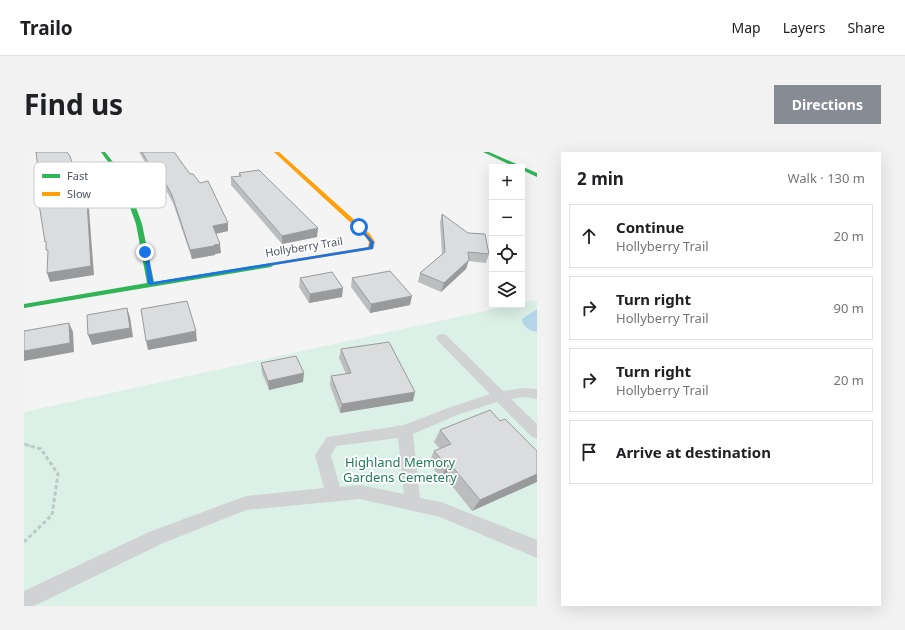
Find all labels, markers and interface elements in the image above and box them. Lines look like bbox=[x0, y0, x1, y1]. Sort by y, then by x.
text: Trailo bbox=[20, 15, 73, 41]
text: Map bbox=[732, 18, 761, 37]
text: Layers bbox=[783, 18, 825, 37]
text: Share bbox=[847, 18, 885, 37]
text: Find us bbox=[24, 85, 123, 123]
button: Directions bbox=[774, 85, 881, 124]
legend bbox=[34, 162, 166, 208]
map controls bbox=[489, 164, 525, 308]
button: + bbox=[489, 164, 525, 200]
text: 2 min bbox=[577, 167, 624, 190]
text: Fast bbox=[67, 168, 88, 183]
text: Walk · 130 m bbox=[787, 169, 865, 187]
text: Slow bbox=[67, 186, 91, 201]
button: − bbox=[489, 200, 525, 236]
text: Continue bbox=[616, 217, 684, 237]
route start bbox=[350, 218, 368, 236]
icon: ahead bbox=[578, 225, 600, 247]
text: 20 m bbox=[834, 227, 864, 245]
street label: Hollyberry Trail bbox=[264, 233, 344, 260]
button: locate bbox=[489, 236, 525, 272]
text: Hollyberry Trail bbox=[616, 237, 709, 255]
route end bbox=[136, 243, 154, 261]
button: layers bbox=[489, 272, 525, 308]
text: Turn right bbox=[616, 289, 691, 309]
icon: right bbox=[578, 297, 600, 319]
text: 90 m bbox=[834, 299, 864, 317]
text: Hollyberry Trail bbox=[616, 309, 709, 327]
text: Turn right bbox=[616, 361, 691, 381]
icon: right bbox=[578, 369, 600, 391]
text: 20 m bbox=[834, 371, 864, 389]
text: Hollyberry Trail bbox=[616, 381, 709, 399]
icon: arrive bbox=[578, 441, 600, 463]
text: Arrive at destination bbox=[616, 442, 771, 462]
park label: Highland Memory Gardens Cemetery bbox=[343, 453, 457, 486]

